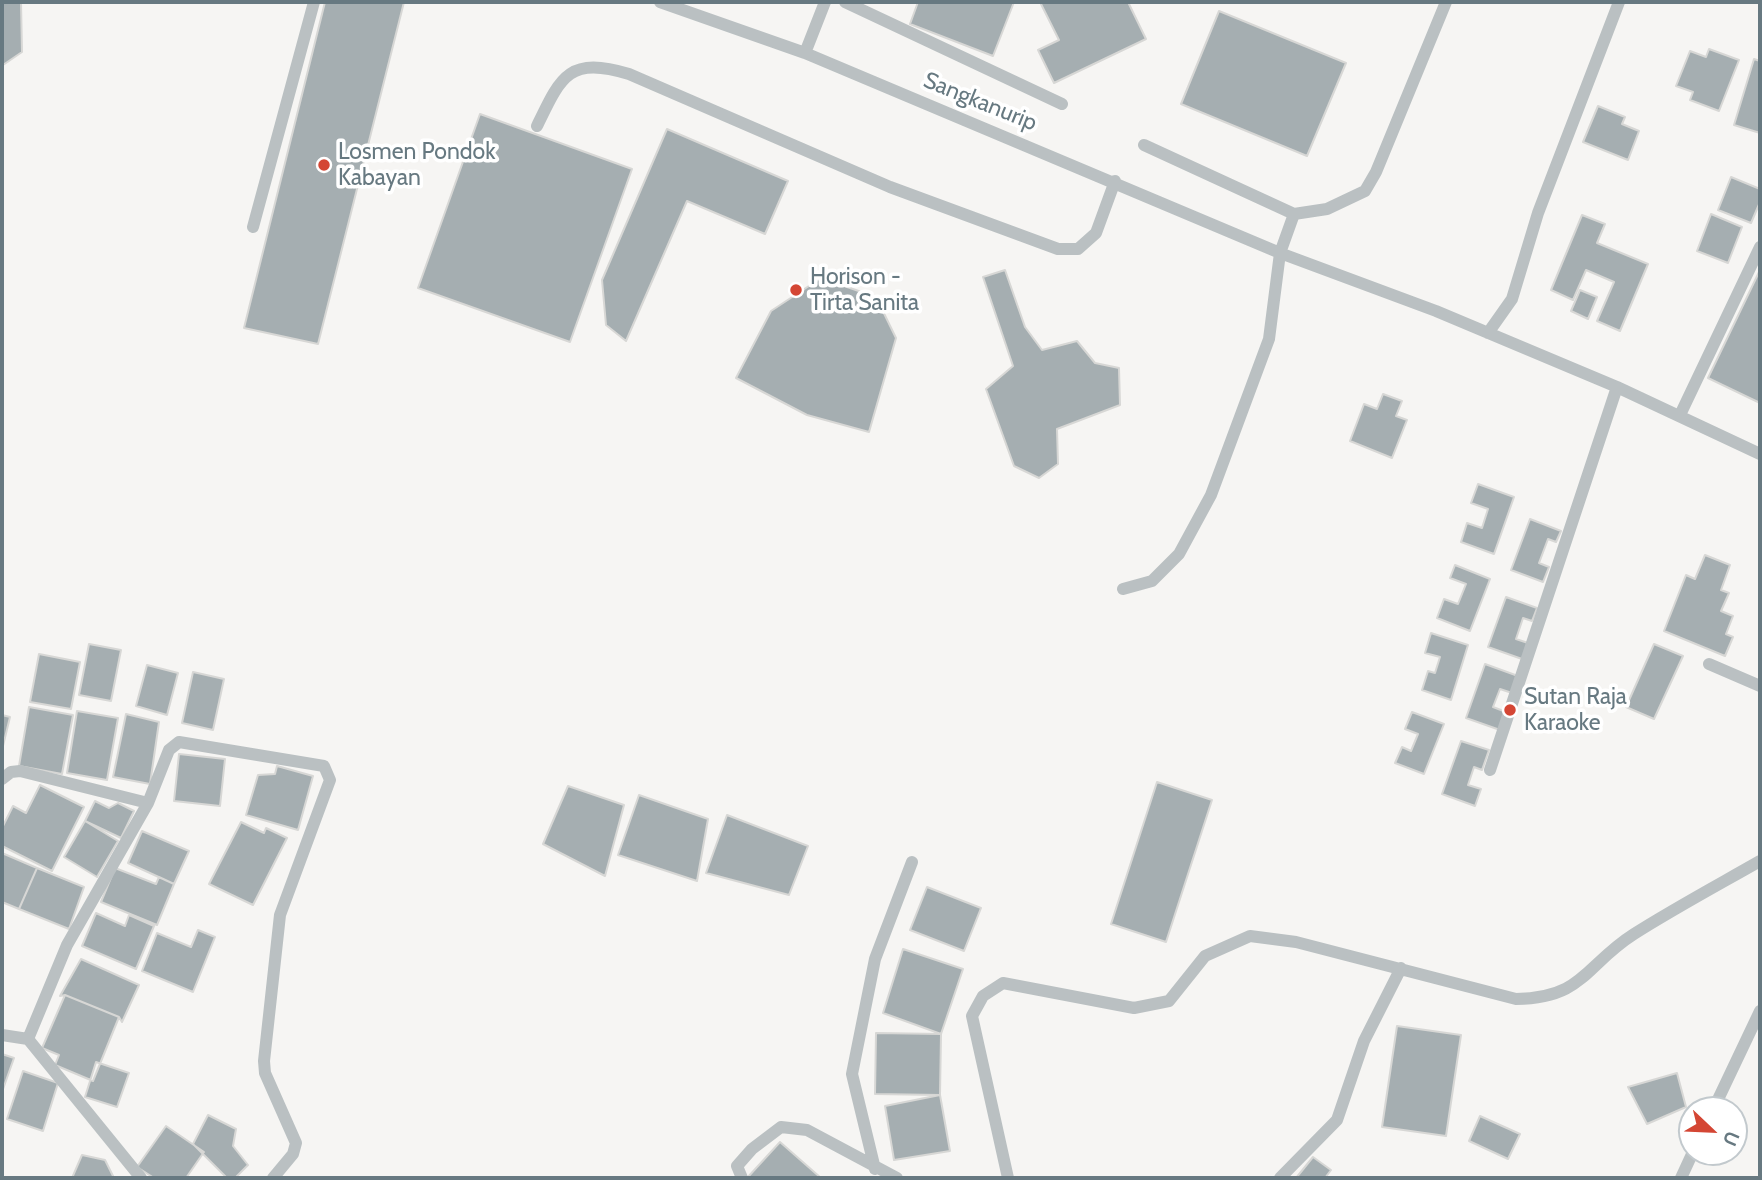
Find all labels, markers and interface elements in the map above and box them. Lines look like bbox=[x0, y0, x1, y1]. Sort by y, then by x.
street label: Sangkanurip bbox=[919, 67, 1041, 137]
place label: Losmen Pondok Kabayan bbox=[338, 138, 496, 192]
marker: Losmen Pondok Kabayan bbox=[316, 157, 332, 173]
place label: Horison - Tirta Sanita bbox=[810, 263, 919, 317]
marker: Horison - Tirta Sanita bbox=[788, 282, 804, 298]
place label: Sutan Raja Karaoke bbox=[1524, 683, 1627, 737]
marker: Sutan Raja Karaoke bbox=[1502, 702, 1518, 718]
north arrow bbox=[1678, 1096, 1748, 1166]
text: U bbox=[1718, 1128, 1744, 1149]

